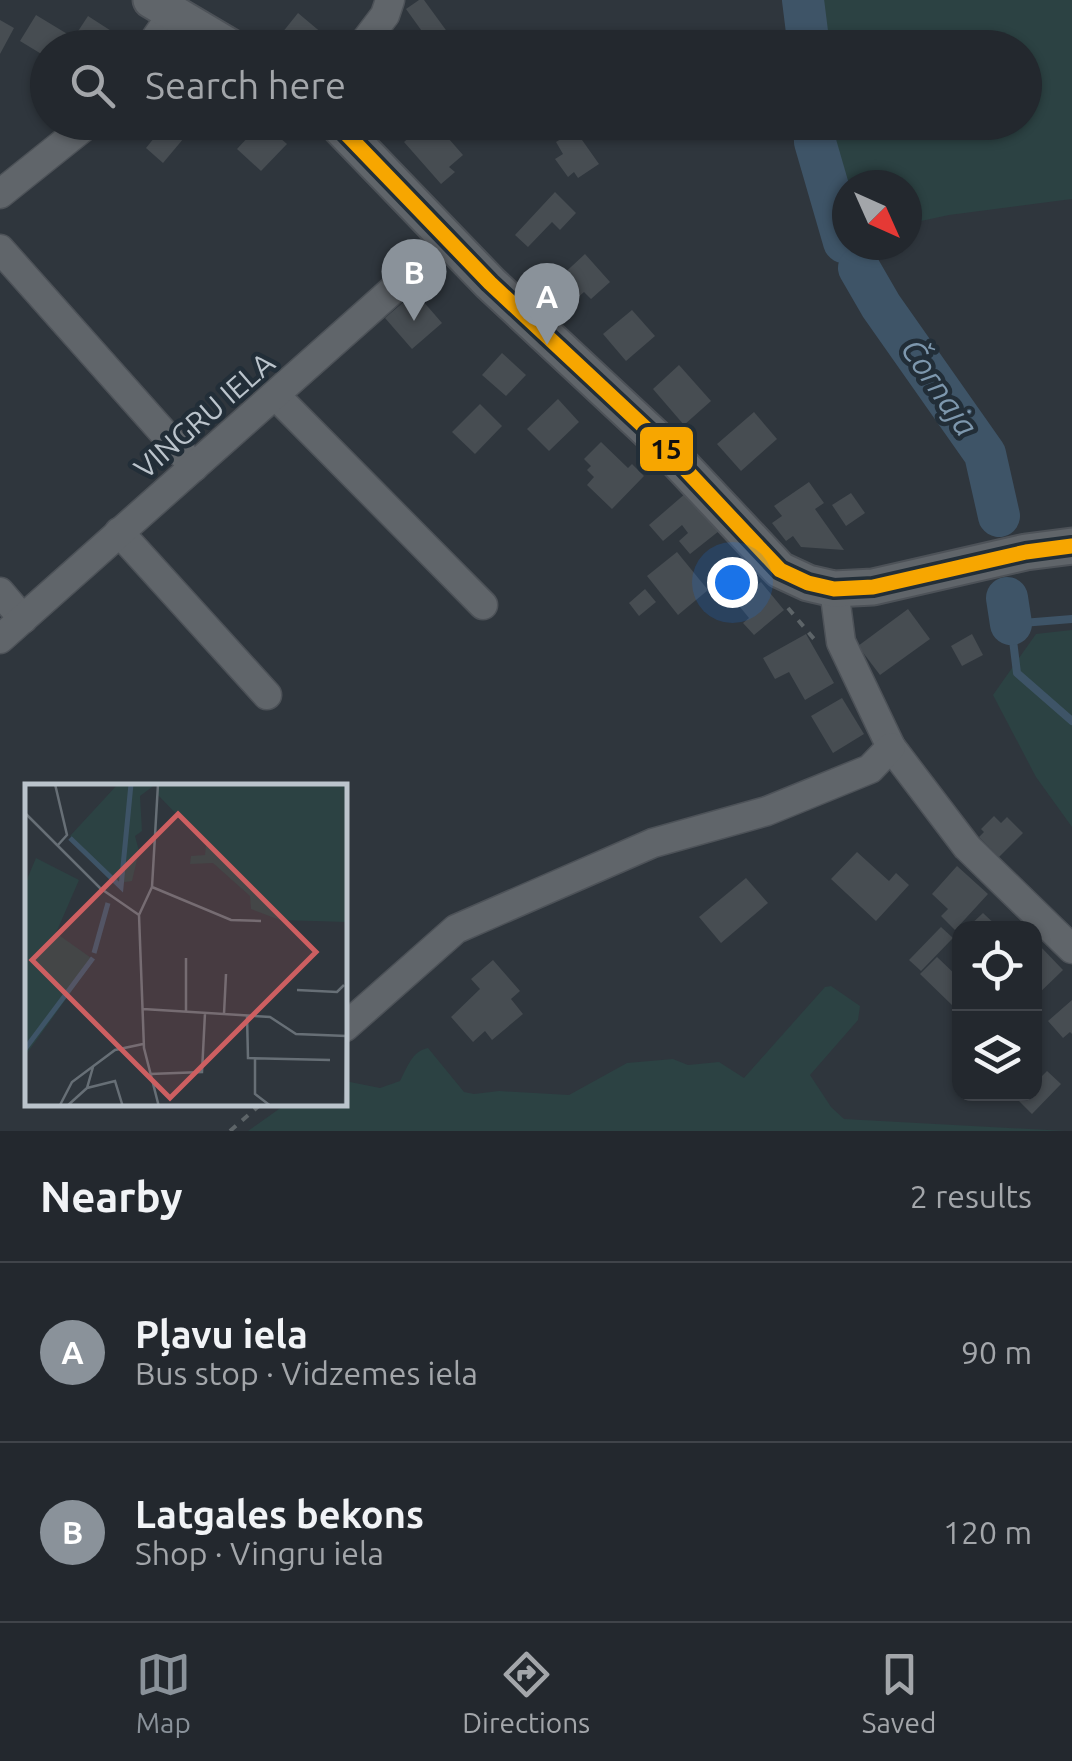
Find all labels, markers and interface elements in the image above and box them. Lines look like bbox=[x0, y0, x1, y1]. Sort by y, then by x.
search box bbox=[30, 30, 1042, 140]
icon: search bbox=[65, 58, 120, 113]
text: Search here bbox=[145, 64, 346, 106]
north arrow bbox=[832, 170, 922, 260]
pin: B bbox=[382, 238, 446, 321]
pin: A bbox=[514, 262, 580, 345]
water label: Čornaja bbox=[895, 332, 985, 442]
street label: VINGRU IELA bbox=[127, 345, 281, 485]
line badge: 15 bbox=[638, 425, 695, 473]
text: 15 bbox=[650, 433, 682, 464]
your location bbox=[707, 557, 758, 608]
inset map bbox=[25, 784, 348, 1106]
map controls bbox=[952, 921, 1042, 1101]
button: locate bbox=[952, 921, 1042, 1011]
button: layers bbox=[952, 1011, 1042, 1101]
text: Nearby bbox=[40, 1173, 183, 1220]
text: 2 results bbox=[910, 1178, 1032, 1214]
text: Pļavu iela bbox=[135, 1313, 308, 1355]
text: A bbox=[61, 1334, 84, 1370]
text: 90 m bbox=[961, 1334, 1032, 1370]
text: Bus stop · Vidzemes iela bbox=[135, 1355, 478, 1391]
text: Latgales bekons bbox=[135, 1493, 424, 1535]
text: B bbox=[62, 1514, 83, 1550]
text: 120 m bbox=[943, 1514, 1032, 1550]
text: Shop · Vingru iela bbox=[135, 1535, 384, 1571]
tab: Map bbox=[136, 1647, 191, 1738]
tab: Directions bbox=[462, 1647, 590, 1738]
tab: Saved bbox=[862, 1647, 936, 1738]

